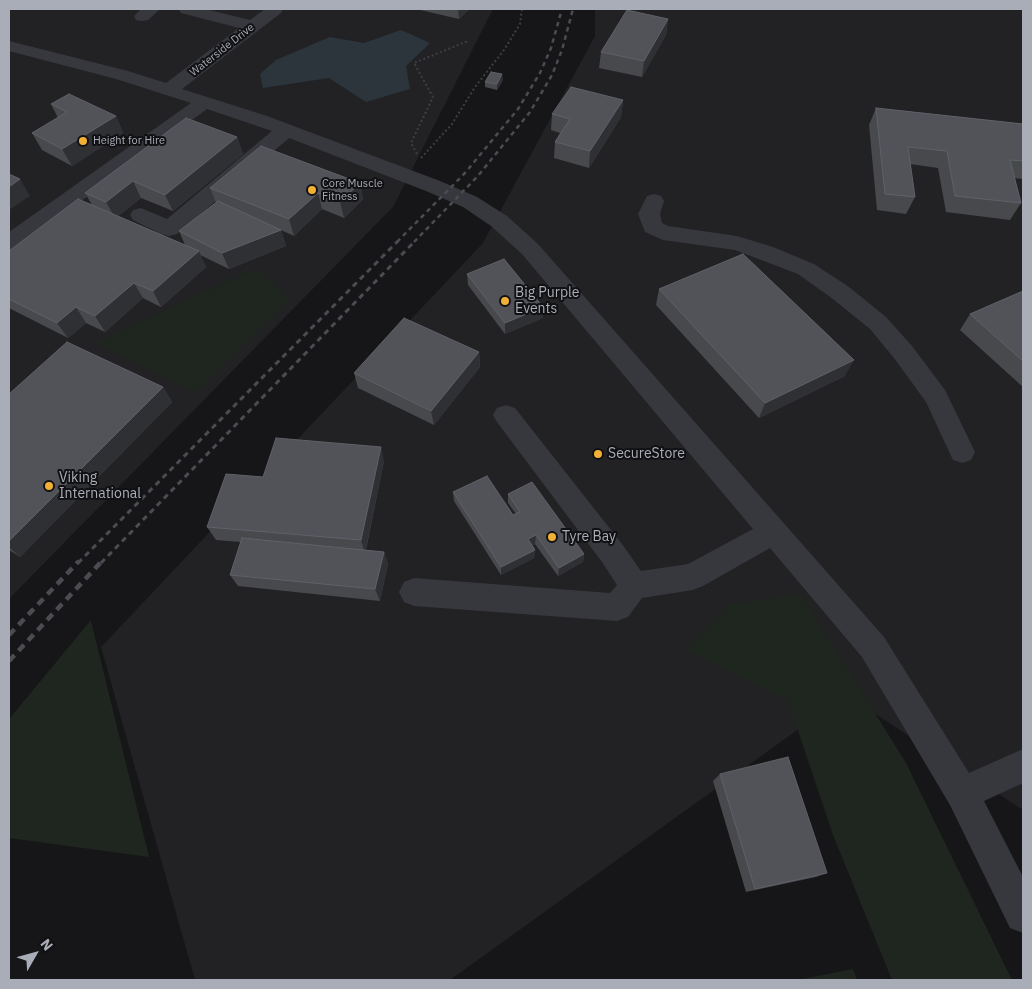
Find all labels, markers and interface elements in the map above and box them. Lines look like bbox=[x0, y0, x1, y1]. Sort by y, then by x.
street label: Waterside Drive bbox=[187, 21, 257, 79]
place label: Height for Hire bbox=[93, 134, 165, 148]
marker: Height for Hire bbox=[77, 135, 89, 147]
place label: Core Muscle Fitness bbox=[322, 177, 383, 203]
marker: Core Muscle Fitness bbox=[306, 184, 318, 196]
place label: Big Purple Events bbox=[515, 285, 580, 318]
marker: Big Purple Events bbox=[499, 295, 511, 307]
place label: SecureStore bbox=[608, 446, 685, 462]
marker: SecureStore bbox=[592, 448, 604, 460]
place label: Viking International bbox=[59, 470, 141, 502]
marker: Viking International bbox=[43, 480, 55, 492]
place label: Tyre Bay bbox=[562, 529, 616, 545]
marker: Tyre Bay bbox=[546, 531, 558, 543]
north arrow bbox=[10, 929, 60, 979]
text: N bbox=[37, 935, 57, 954]

